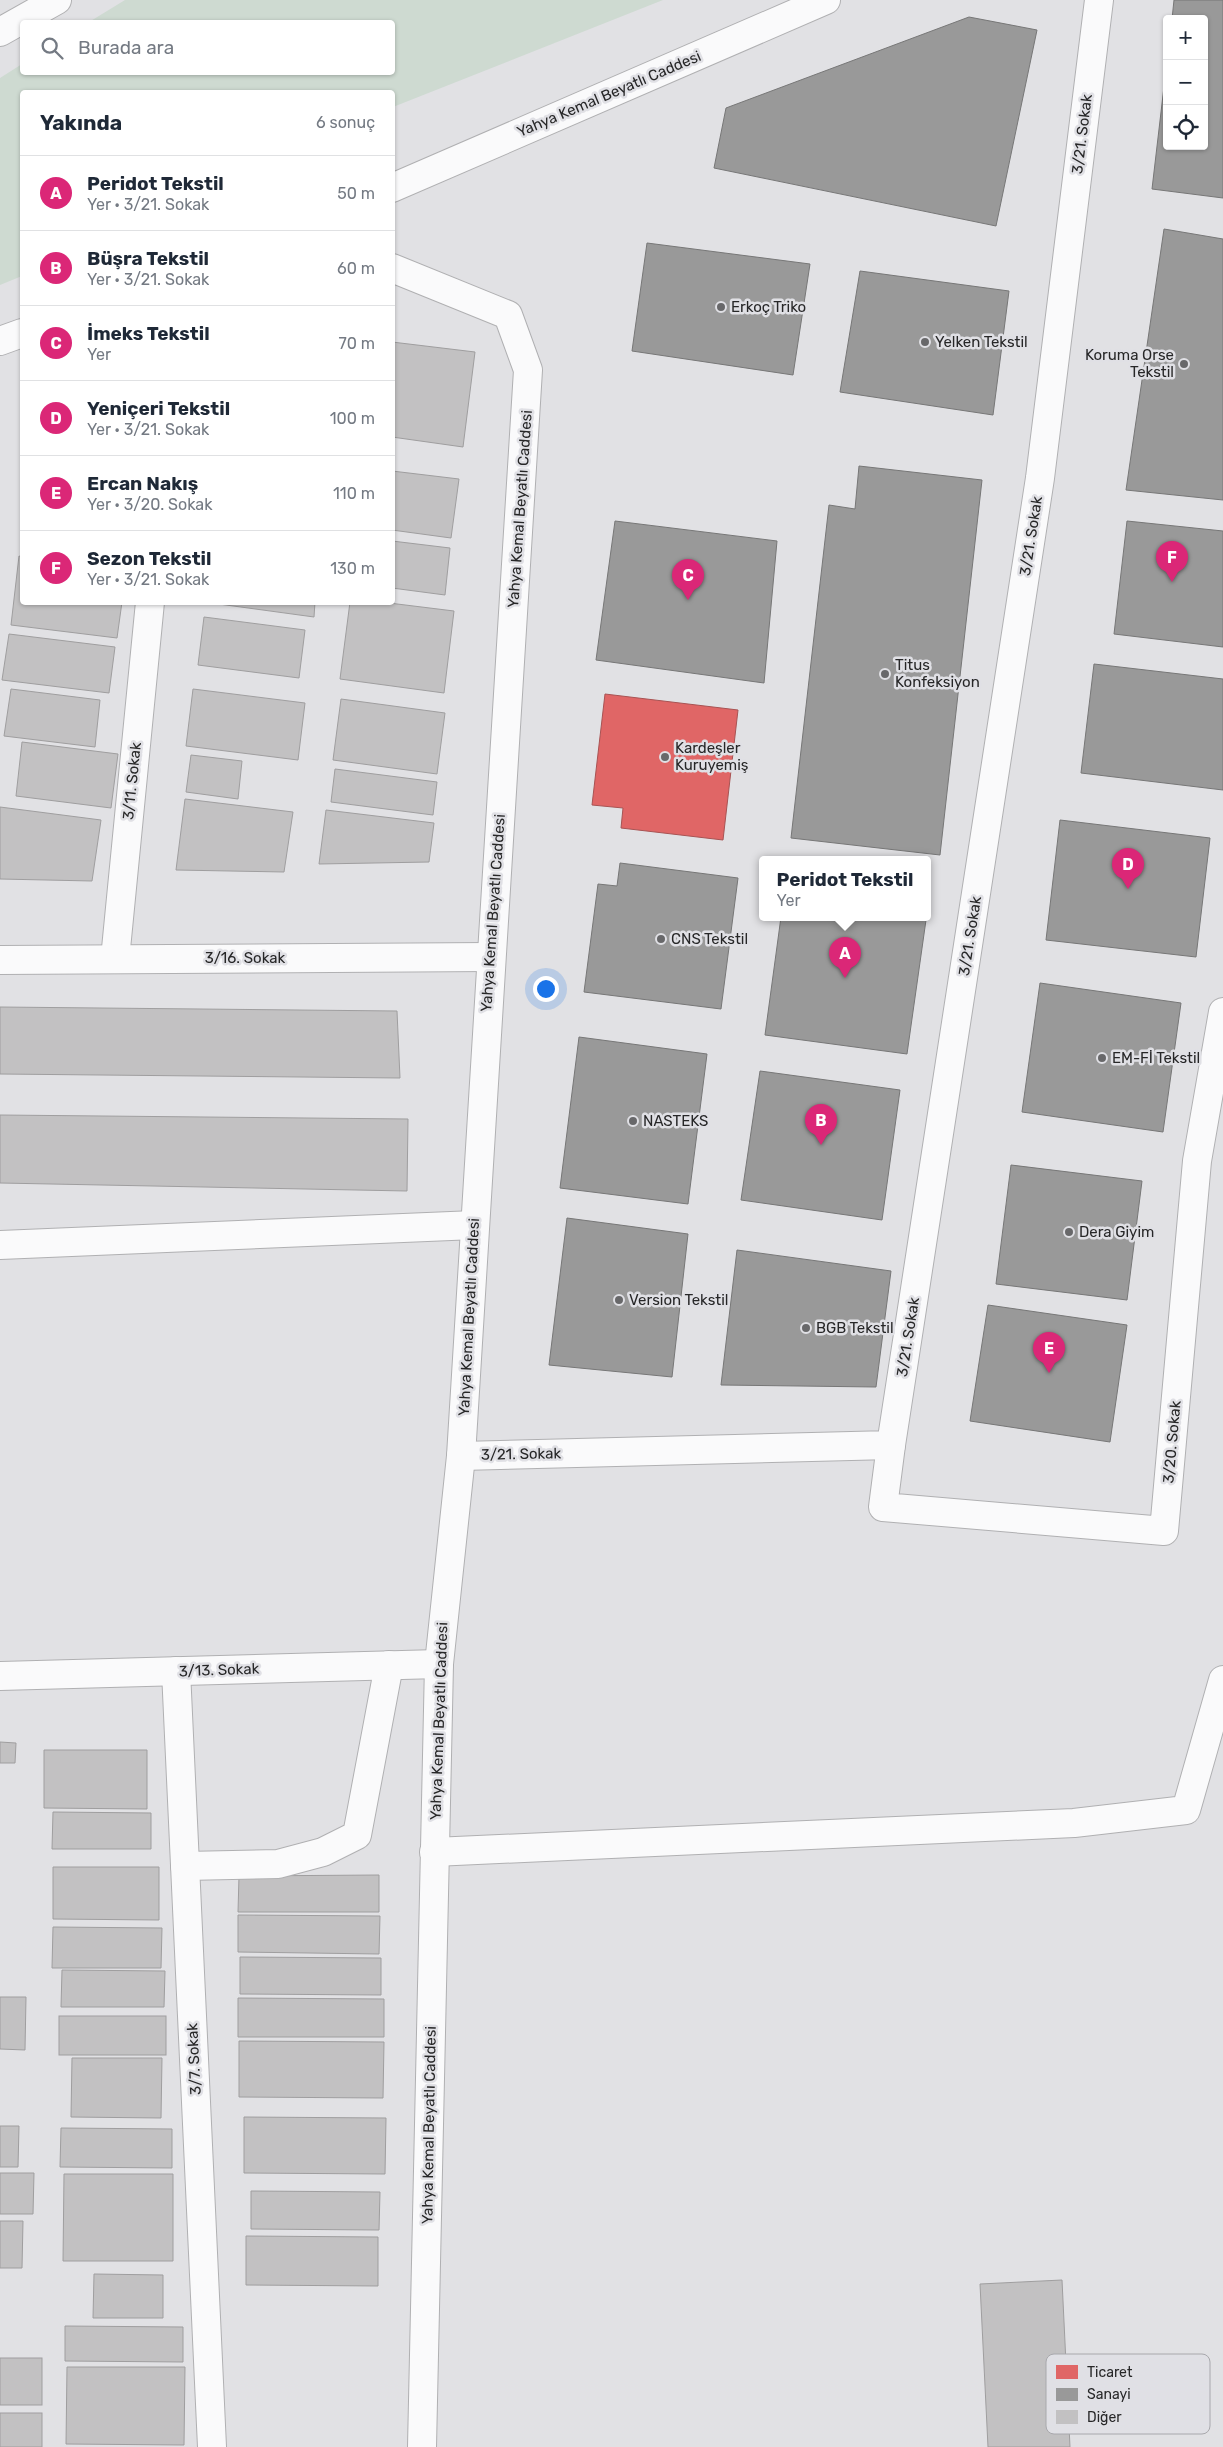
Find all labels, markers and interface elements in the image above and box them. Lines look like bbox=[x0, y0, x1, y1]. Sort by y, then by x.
map controls bbox=[1163, 15, 1208, 150]
button: + bbox=[1163, 15, 1208, 60]
search box bbox=[20, 20, 395, 75]
icon: search bbox=[38, 34, 66, 62]
text: Burada ara bbox=[78, 36, 174, 59]
street label: Yahya Kemal Beyatlı Caddesi bbox=[514, 47, 704, 141]
button: − bbox=[1163, 60, 1208, 105]
street label: 3/21. Sokak bbox=[1068, 93, 1096, 175]
button: locate bbox=[1163, 105, 1208, 150]
text: Yakında bbox=[40, 110, 122, 135]
text: 6 sonuç bbox=[316, 113, 375, 132]
text: Peridot Tekstil bbox=[87, 172, 224, 195]
text: A bbox=[50, 184, 62, 203]
text: 50 m bbox=[337, 184, 375, 203]
text: Yer · 3/21. Sokak bbox=[87, 195, 209, 214]
text: Büşra Tekstil bbox=[87, 247, 209, 270]
text: B bbox=[50, 259, 62, 278]
text: 60 m bbox=[337, 259, 375, 278]
text: Yer · 3/21. Sokak bbox=[87, 270, 209, 289]
place label: Erkoç Triko bbox=[731, 298, 806, 316]
marker: Erkoç Triko bbox=[715, 301, 727, 313]
text: İmeks Tekstil bbox=[87, 322, 210, 345]
place label: Yelken Tekstil bbox=[935, 333, 1028, 351]
text: C bbox=[50, 334, 62, 353]
text: 70 m bbox=[338, 334, 375, 353]
marker: Yelken Tekstil bbox=[919, 336, 931, 348]
text: Yer bbox=[87, 345, 111, 364]
place label: Koruma Orse Tekstil bbox=[1085, 346, 1174, 381]
marker: Koruma Orse Tekstil bbox=[1178, 358, 1190, 370]
text: Yeniçeri Tekstil bbox=[87, 397, 230, 420]
text: D bbox=[50, 409, 62, 428]
text: 100 m bbox=[330, 409, 375, 428]
street label: Yahya Kemal Beyatlı Caddesi bbox=[504, 410, 536, 608]
text: Yer · 3/21. Sokak bbox=[87, 420, 209, 439]
text: Ercan Nakış bbox=[87, 472, 198, 495]
text: E bbox=[51, 484, 61, 503]
text: 110 m bbox=[333, 484, 375, 503]
text: Yer · 3/20. Sokak bbox=[87, 495, 212, 514]
street label: 3/21. Sokak bbox=[1016, 495, 1046, 577]
pin: F bbox=[1156, 541, 1188, 582]
text: Sezon Tekstil bbox=[87, 547, 211, 570]
text: F bbox=[51, 559, 61, 578]
text: 130 m bbox=[330, 559, 375, 578]
pin: C bbox=[672, 559, 704, 600]
text: Yer · 3/21. Sokak bbox=[87, 570, 209, 589]
place label: Titus Konfeksiyon bbox=[895, 656, 980, 691]
marker: Titus Konfeksiyon bbox=[879, 668, 891, 680]
place label: Kardeşler Kuruyemiş bbox=[675, 739, 749, 774]
street label: 3/11. Sokak bbox=[119, 741, 145, 821]
marker: Kardeşler Kuruyemiş bbox=[659, 751, 671, 763]
street label: Yahya Kemal Beyatlı Caddesi bbox=[477, 814, 509, 1012]
pin: D bbox=[1112, 848, 1144, 889]
popup bbox=[759, 856, 931, 921]
text: Peridot Tekstil bbox=[777, 868, 913, 891]
text: Yer bbox=[777, 891, 801, 910]
street label: 3/21. Sokak bbox=[955, 895, 985, 977]
place label: CNS Tekstil bbox=[671, 930, 748, 948]
marker: CNS Tekstil bbox=[655, 933, 667, 945]
pin: A bbox=[829, 937, 861, 978]
street label: 3/16. Sokak bbox=[205, 949, 286, 967]
your location bbox=[533, 976, 559, 1002]
place label: EM-Fİ Tekstil bbox=[1112, 1049, 1200, 1067]
marker: EM-Fİ Tekstil bbox=[1096, 1052, 1108, 1064]
pin: B bbox=[805, 1104, 837, 1145]
place label: NASTEKS bbox=[643, 1112, 708, 1130]
marker: NASTEKS bbox=[627, 1115, 639, 1127]
street label: Yahya Kemal Beyatlı Caddesi bbox=[455, 1218, 483, 1416]
place label: Dera Giyim bbox=[1079, 1223, 1154, 1241]
marker: Dera Giyim bbox=[1063, 1226, 1075, 1238]
place label: Version Tekstil bbox=[629, 1291, 728, 1309]
marker: Version Tekstil bbox=[613, 1294, 625, 1306]
street label: 3/21. Sokak bbox=[893, 1296, 923, 1378]
place label: BGB Tekstil bbox=[816, 1319, 894, 1337]
marker: BGB Tekstil bbox=[800, 1322, 812, 1334]
pin: E bbox=[1033, 1332, 1065, 1373]
street label: 3/20. Sokak bbox=[1159, 1400, 1185, 1484]
street label: 3/21. Sokak bbox=[481, 1444, 562, 1464]
street label: Yahya Kemal Beyatlı Caddesi bbox=[427, 1622, 451, 1820]
street label: 3/13. Sokak bbox=[178, 1660, 260, 1680]
street label: 3/7. Sokak bbox=[183, 2022, 205, 2095]
street label: Yahya Kemal Beyatlı Caddesi bbox=[418, 2026, 440, 2224]
legend bbox=[1046, 2354, 1210, 2434]
text: Ticaret bbox=[1087, 2364, 1133, 2381]
text: Sanayi bbox=[1087, 2386, 1131, 2403]
text: Diğer bbox=[1087, 2409, 1122, 2426]

